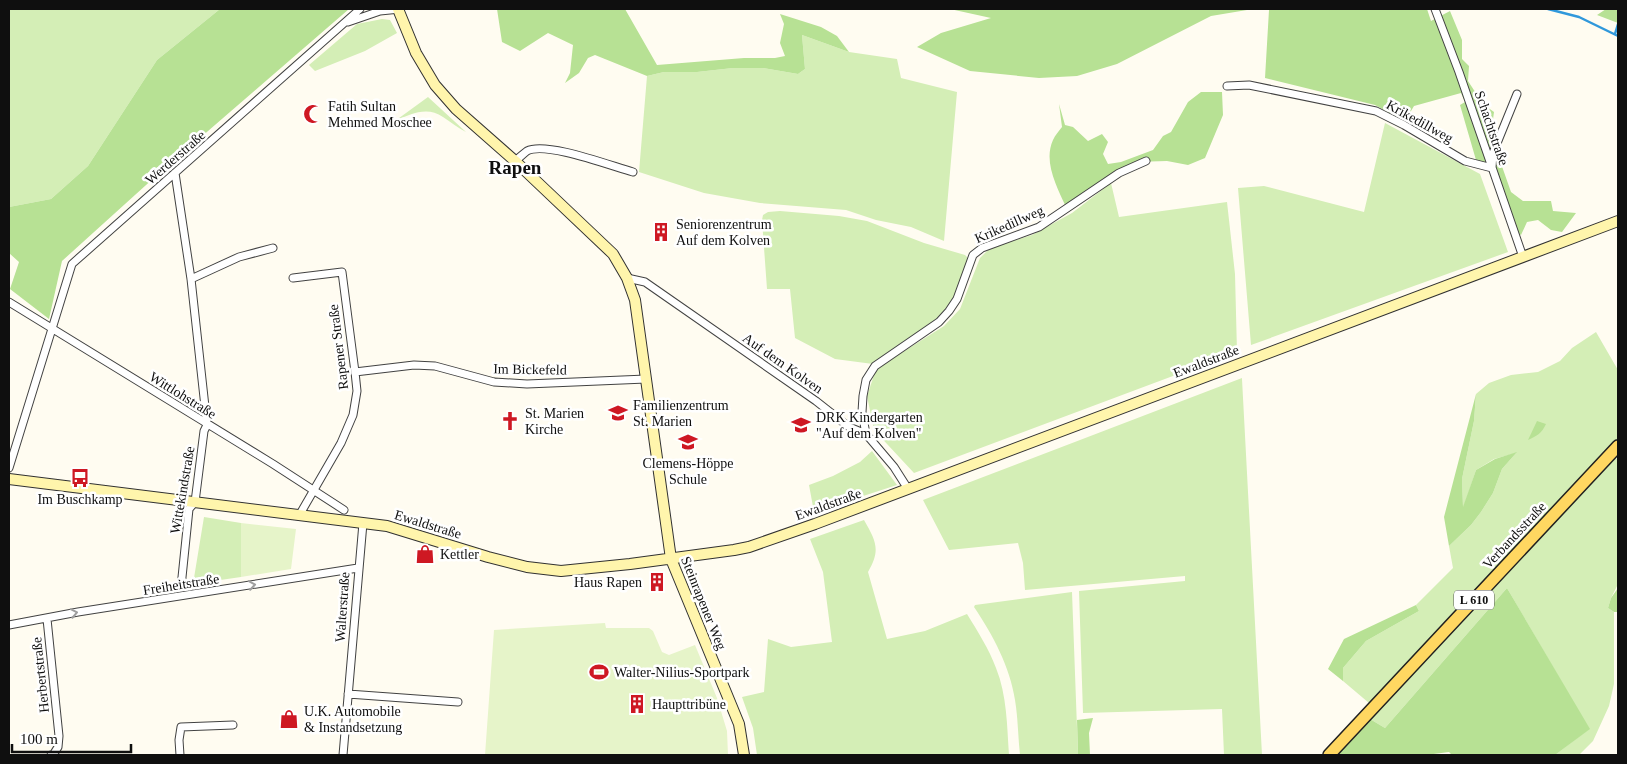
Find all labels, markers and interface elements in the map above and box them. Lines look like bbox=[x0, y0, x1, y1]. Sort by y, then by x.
street label: Schachtstraße bbox=[1472, 89, 1511, 167]
street label: Krikedillweg bbox=[1384, 97, 1456, 146]
place label: Fatih Sultan Mehmed Moschee bbox=[328, 99, 432, 130]
mosque icon: Fatih Sultan Mehmed Moschee bbox=[302, 103, 324, 125]
street label: Werderstraße bbox=[142, 127, 208, 187]
district label: Rapen bbox=[489, 157, 542, 178]
street label: Krikedillweg bbox=[972, 203, 1046, 246]
place label: Seniorenzentrum Auf dem Kolven bbox=[676, 217, 772, 248]
building icon: Seniorenzentrum Auf dem Kolven bbox=[650, 221, 672, 243]
street label: Rapener Straße bbox=[326, 303, 351, 390]
street label: Auf dem Kolven bbox=[740, 330, 826, 397]
street label: Ewaldstraße bbox=[1171, 342, 1241, 381]
street label: Im Bickefeld bbox=[493, 361, 567, 378]
street label: Wittlohstraße bbox=[147, 369, 219, 422]
place label: Familienzentrum St. Marien bbox=[633, 398, 729, 429]
school or university icon: Familienzentrum St. Marien bbox=[607, 402, 629, 424]
place label: St. Marien Kirche bbox=[525, 406, 584, 437]
church icon: St. Marien Kirche bbox=[499, 410, 521, 432]
place label: DRK Kindergarten "Auf dem Kolven" bbox=[816, 410, 923, 441]
school or university icon: DRK Kindergarten "Auf dem Kolven" bbox=[790, 414, 812, 436]
school or university icon: Clemens-Höppe Schule bbox=[677, 431, 699, 453]
street label: Wittekindstraße bbox=[167, 445, 198, 535]
place label: Clemens-Höppe Schule bbox=[643, 456, 733, 487]
bus stop icon: Im Buschkamp bbox=[69, 467, 91, 489]
street label: Ewaldstraße bbox=[793, 486, 863, 523]
place label: Im Buschkamp bbox=[37, 492, 123, 507]
street label: Verbandsstraße bbox=[1480, 499, 1549, 572]
street label: Ewaldstraße bbox=[393, 507, 463, 542]
shop icon: Kettler bbox=[414, 543, 436, 565]
place label: Kettler bbox=[440, 547, 479, 562]
street label: Steinrapener Weg bbox=[678, 554, 729, 652]
street label: Freiheitstraße bbox=[142, 571, 220, 598]
street label: Walterstraße bbox=[333, 571, 352, 643]
building icon: Haus Rapen bbox=[646, 571, 668, 593]
place label: Haus Rapen bbox=[574, 575, 642, 590]
one-way arrow bbox=[247, 581, 256, 591]
road number: L 610 bbox=[1454, 590, 1494, 610]
one-way arrow bbox=[70, 609, 78, 619]
street label: Herbertstraße bbox=[29, 636, 52, 714]
sports icon: Walter-Nilius-Sportpark bbox=[588, 661, 610, 683]
place label: Walter-Nilius-Sportpark bbox=[614, 665, 749, 680]
building icon: Haupttribüne bbox=[626, 693, 648, 715]
place label: Haupttribüne bbox=[652, 697, 726, 712]
place label: U.K. Automobile & Instandsetzung bbox=[304, 704, 402, 735]
shop icon: U.K. Automobile & Instandsetzung bbox=[278, 708, 300, 730]
scale bar bbox=[12, 722, 131, 754]
text: 100 m bbox=[20, 731, 58, 747]

